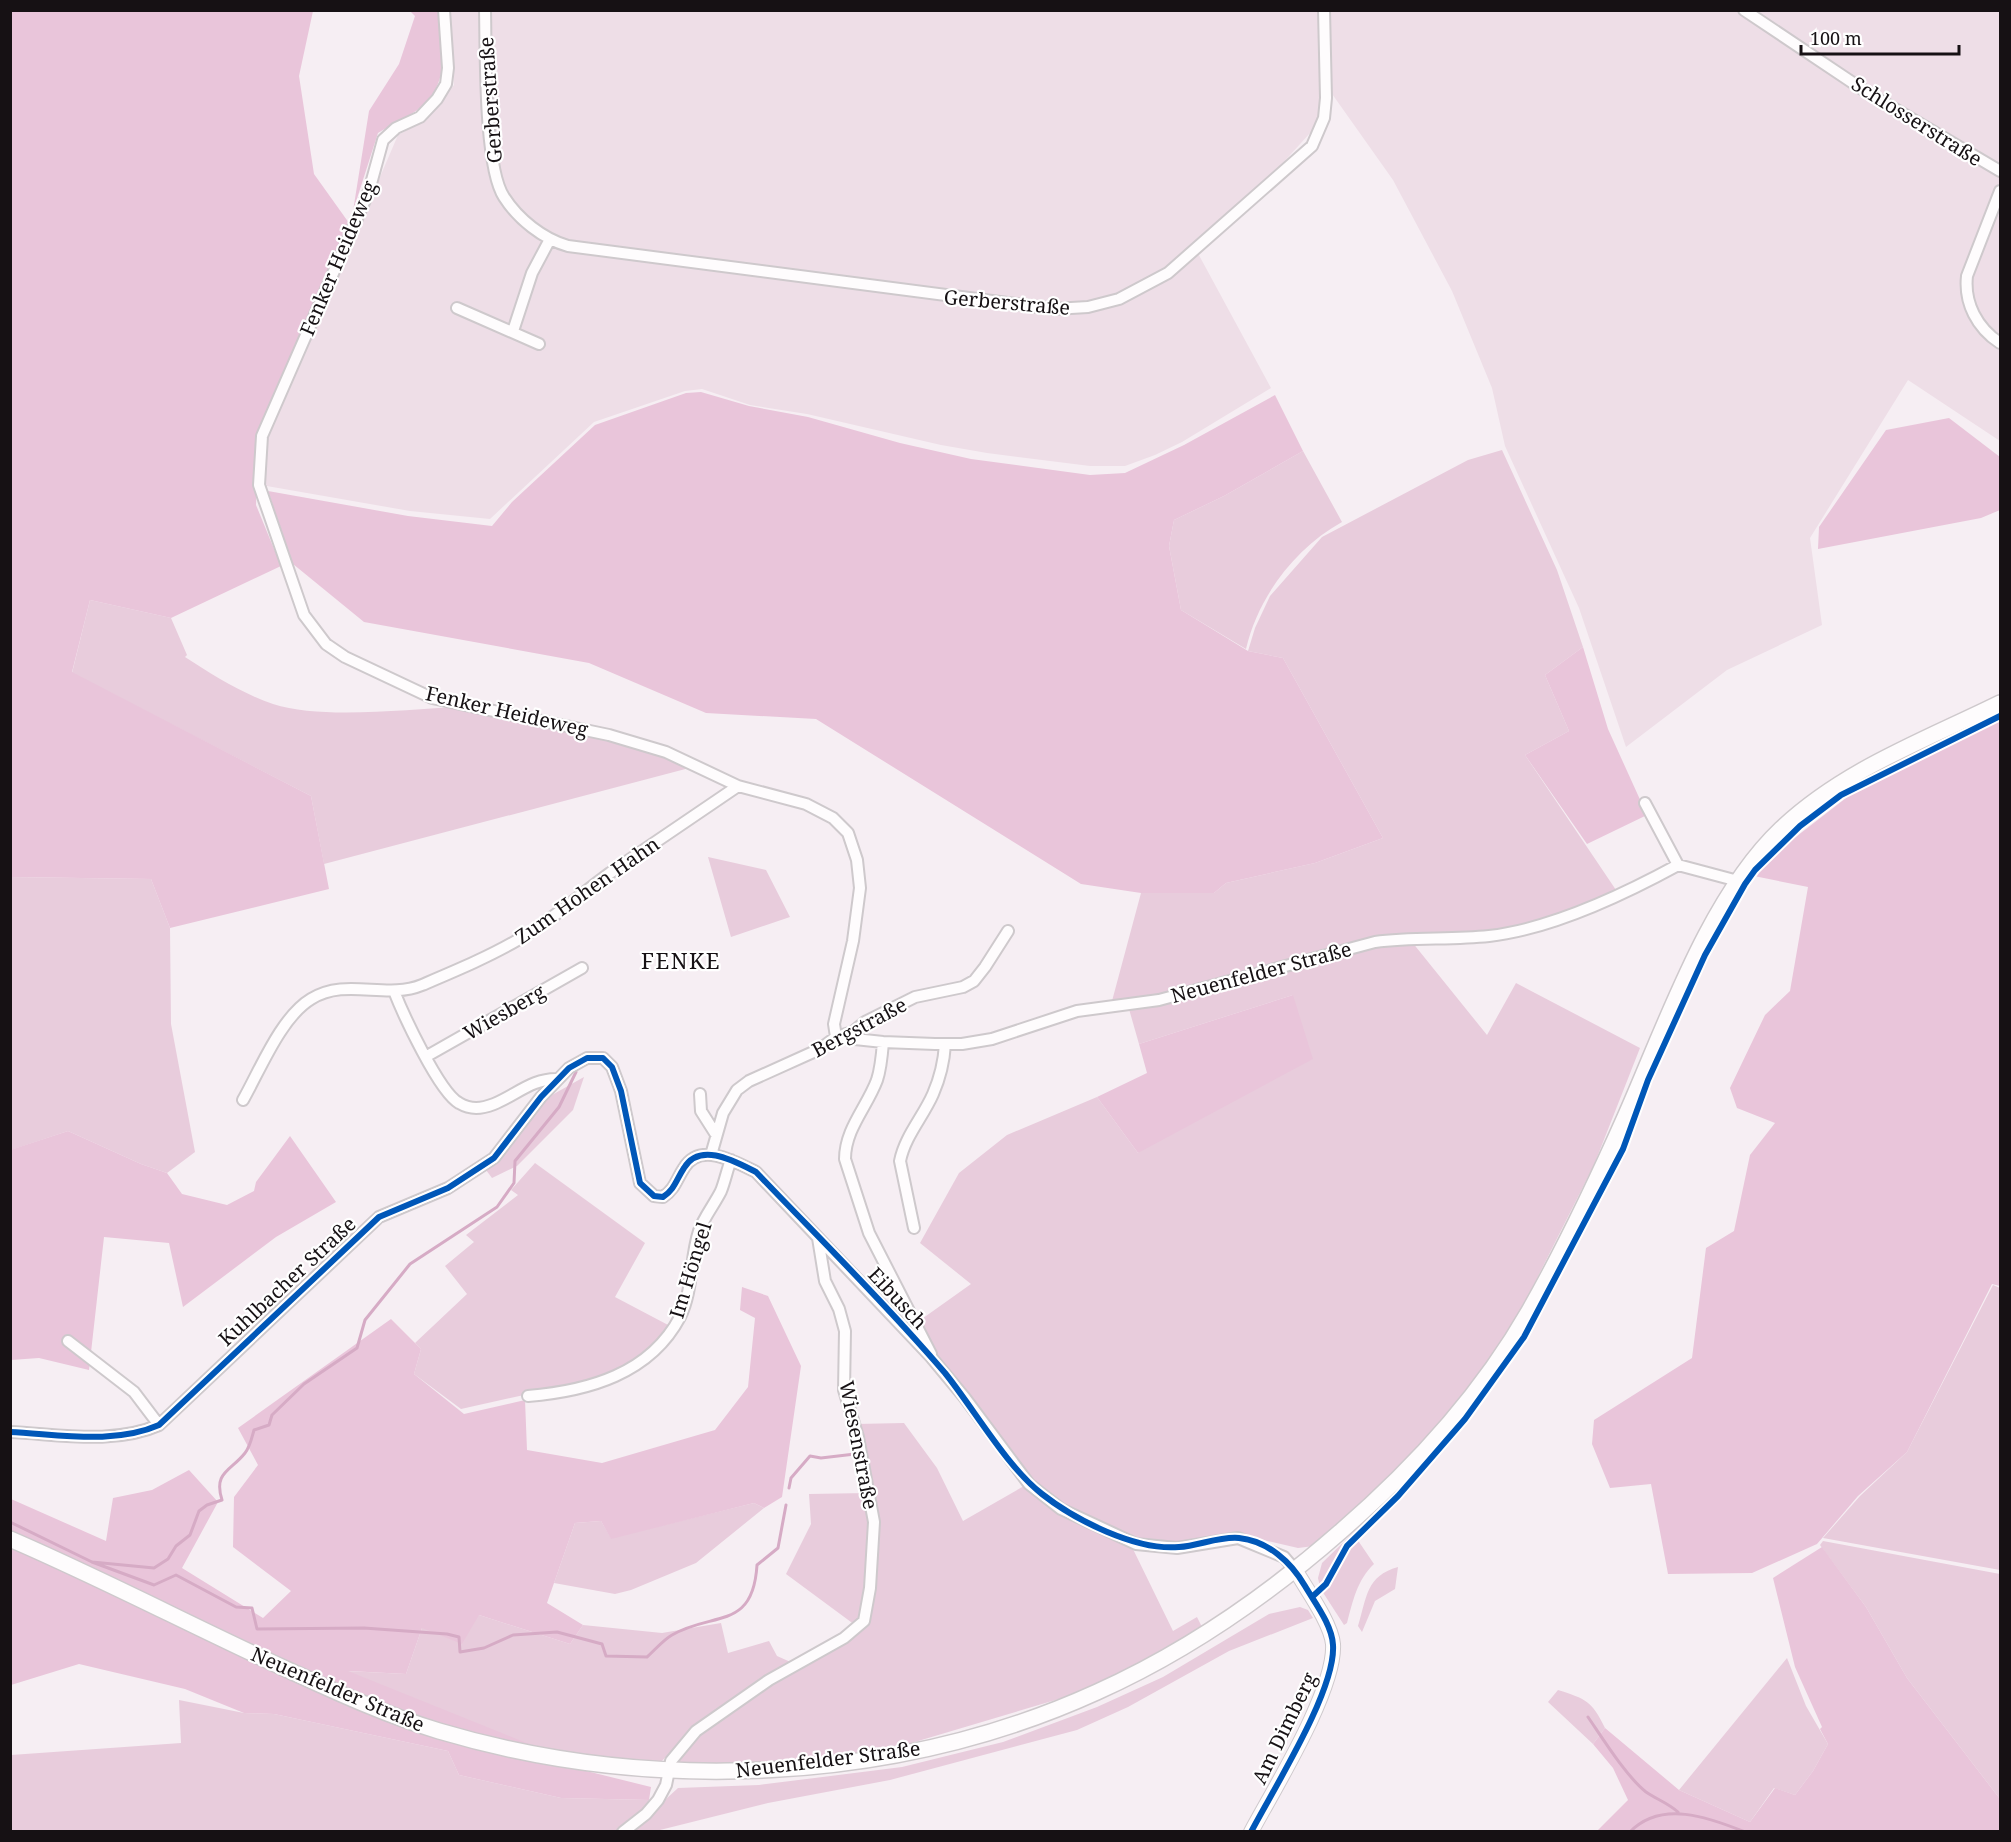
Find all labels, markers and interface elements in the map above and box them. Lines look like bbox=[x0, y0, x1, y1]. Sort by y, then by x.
scale bar bbox=[1801, 18, 1958, 56]
text: 100 m bbox=[1810, 26, 1862, 50]
street label: Gerberstraße bbox=[472, 36, 508, 164]
street label: Schlosserstraße bbox=[1847, 70, 1987, 172]
street label: Fenker Heideweg bbox=[293, 176, 383, 340]
street label: Gerberstraße bbox=[943, 283, 1071, 321]
street label: Fenker Heideweg bbox=[423, 679, 591, 743]
street label: Zum Hohen Hahn bbox=[510, 830, 665, 950]
street label: Neuenfelder Straße bbox=[1168, 935, 1354, 1009]
district label: FENKE bbox=[641, 945, 721, 975]
street label: Wiesberg bbox=[458, 978, 550, 1046]
street label: Bergstraße bbox=[807, 991, 911, 1063]
street label: Kuhlbacher Straße bbox=[213, 1210, 361, 1352]
street label: Im Höngel bbox=[663, 1219, 717, 1321]
street label: Eibusch bbox=[862, 1261, 934, 1335]
street label: Wiesenstraße bbox=[833, 1378, 885, 1512]
street label: Neuenfelder Straße bbox=[247, 1640, 429, 1738]
street label: Am Dimberg bbox=[1245, 1667, 1323, 1788]
street label: Neuenfelder Straße bbox=[734, 1734, 922, 1784]

